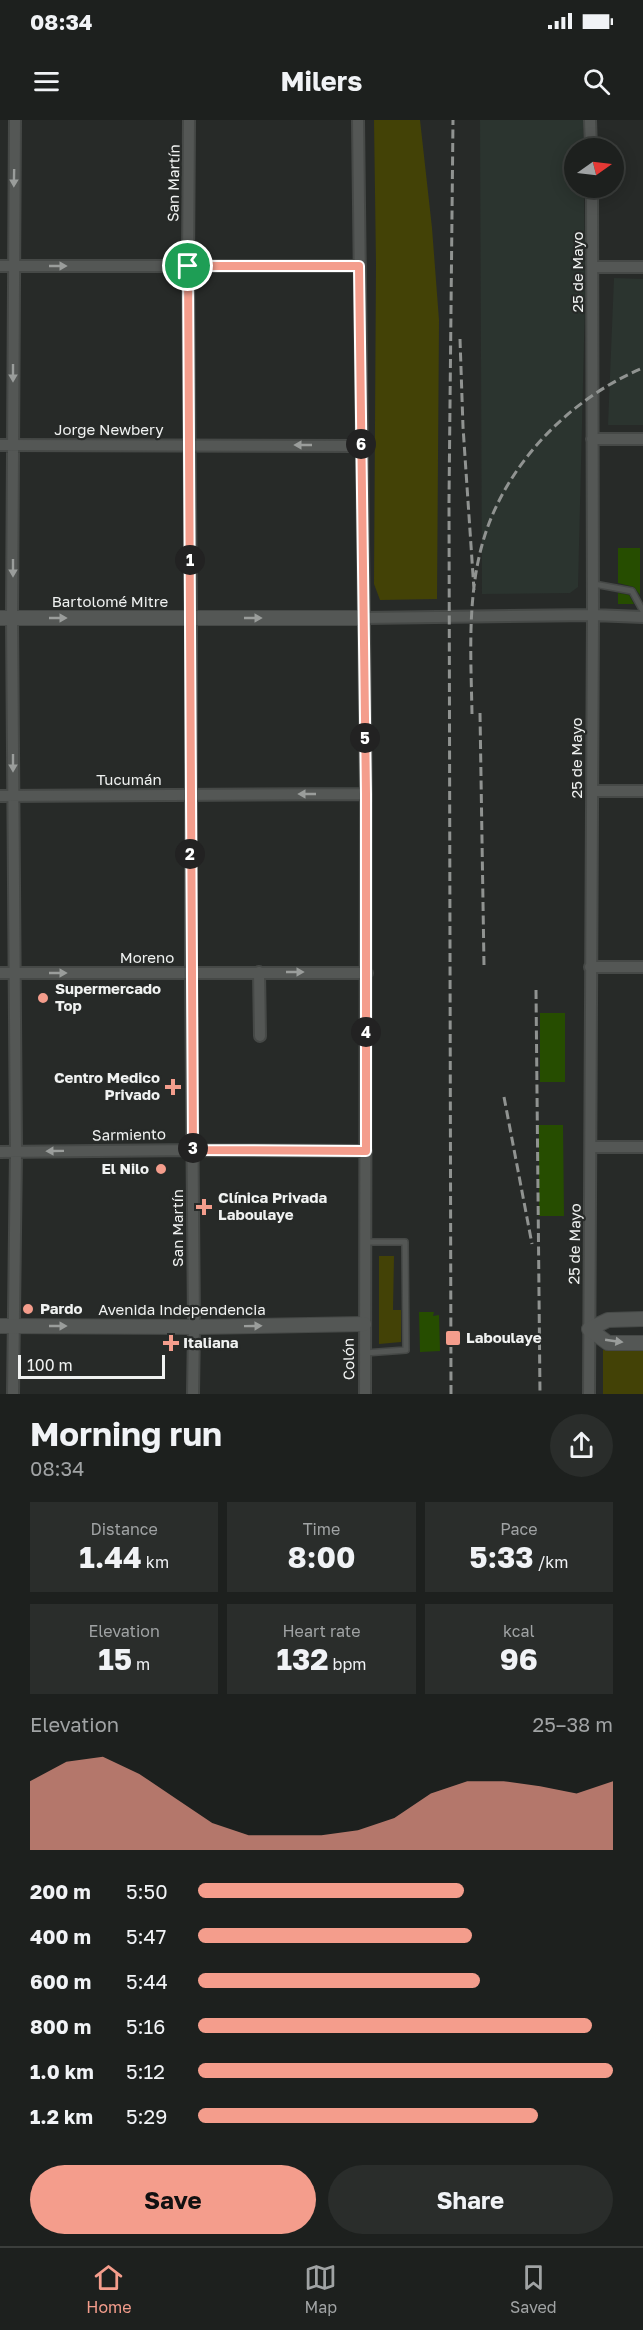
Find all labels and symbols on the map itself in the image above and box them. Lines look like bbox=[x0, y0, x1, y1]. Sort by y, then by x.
north arrow bbox=[564, 138, 624, 198]
street label: San Martín bbox=[163, 144, 183, 222]
one-way arrow bbox=[9, 169, 19, 188]
street label: 25 de Mayo bbox=[568, 231, 586, 313]
pin bbox=[162, 240, 213, 291]
one-way arrow bbox=[49, 261, 68, 271]
one-way arrow bbox=[8, 364, 18, 383]
street label: Jorge Newbery bbox=[54, 420, 164, 438]
pin: 6 bbox=[346, 429, 376, 459]
one-way arrow bbox=[293, 440, 312, 450]
pin: 1 bbox=[175, 545, 205, 575]
one-way arrow bbox=[8, 559, 18, 578]
street label: Bartolomé Mitre bbox=[52, 592, 168, 610]
one-way arrow bbox=[49, 613, 68, 623]
one-way arrow bbox=[244, 613, 263, 623]
street label: 25 de Mayo bbox=[567, 717, 585, 799]
pin: 5 bbox=[350, 723, 380, 753]
one-way arrow bbox=[9, 754, 18, 773]
street label: Tucumán bbox=[96, 770, 162, 788]
one-way arrow bbox=[298, 789, 317, 799]
pin: 2 bbox=[175, 839, 205, 869]
street label: Moreno bbox=[120, 948, 174, 966]
one-way arrow bbox=[286, 967, 305, 977]
one-way arrow bbox=[49, 968, 68, 978]
place label: Supermercado Top bbox=[55, 979, 161, 1014]
marker: Supermercado Top bbox=[36, 991, 50, 1005]
pin: 4 bbox=[351, 1017, 381, 1047]
place label: Centro Medico Privado bbox=[54, 1068, 160, 1103]
marker: Centro Medico Privado bbox=[164, 1078, 182, 1096]
street label: Sarmiento bbox=[92, 1124, 166, 1144]
pin: 3 bbox=[178, 1133, 208, 1163]
one-way arrow bbox=[46, 1146, 65, 1156]
place label: El Nilo bbox=[101, 1159, 149, 1177]
marker: El Nilo bbox=[154, 1162, 168, 1176]
place label: Clínica Privada Laboulaye bbox=[218, 1188, 327, 1223]
street label: San Martín bbox=[168, 1189, 186, 1267]
marker: Clínica Privada Laboulaye bbox=[195, 1198, 213, 1216]
street label: 25 de Mayo bbox=[564, 1203, 584, 1285]
place label: Pardo bbox=[40, 1299, 82, 1317]
street label: Avenida Independencia bbox=[98, 1300, 266, 1318]
marker: Pardo bbox=[21, 1302, 35, 1316]
one-way arrow bbox=[244, 1321, 263, 1331]
one-way arrow bbox=[49, 1322, 68, 1331]
place label: Laboulaye bbox=[466, 1328, 542, 1346]
marker: Laboulaye bbox=[444, 1329, 462, 1347]
place label: Italiana bbox=[183, 1333, 239, 1351]
marker: Italiana bbox=[164, 1336, 178, 1350]
one-way arrow bbox=[605, 1337, 624, 1346]
street label: Colón bbox=[339, 1338, 357, 1380]
scale bar bbox=[18, 1352, 165, 1380]

